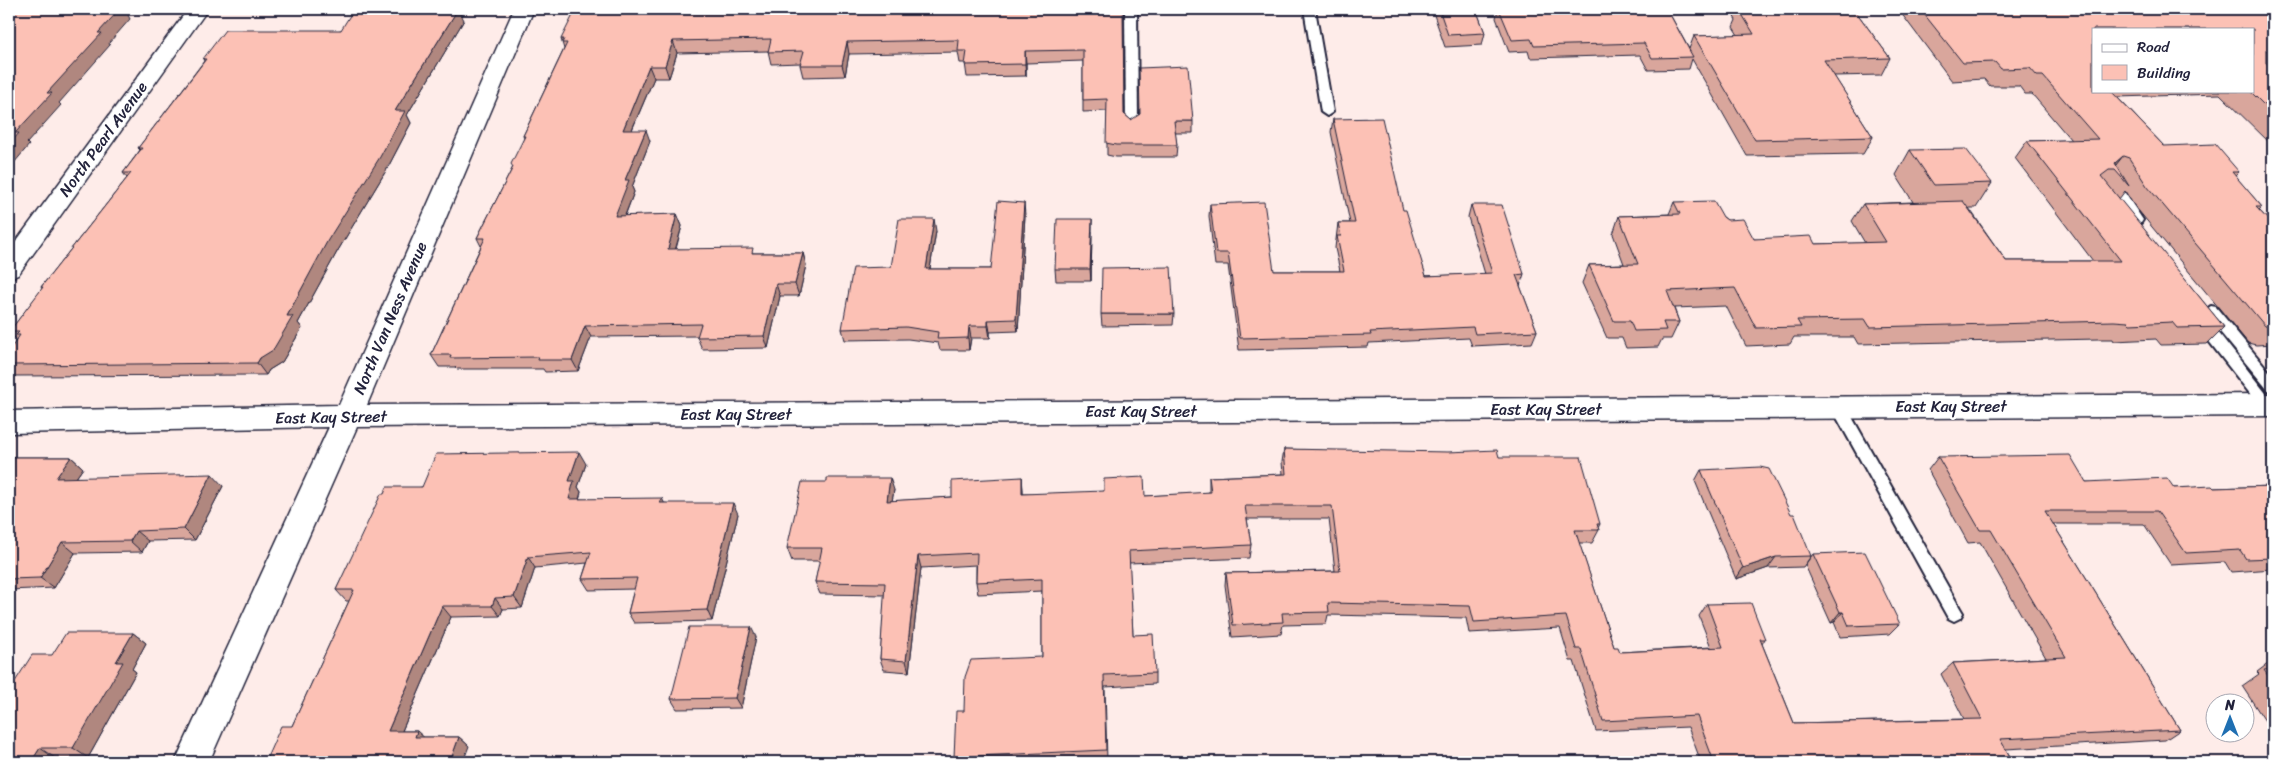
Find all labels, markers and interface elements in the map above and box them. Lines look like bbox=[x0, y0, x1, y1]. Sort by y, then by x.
legend bbox=[2092, 28, 2254, 92]
text: Road bbox=[2137, 34, 2170, 60]
text: Building bbox=[2137, 60, 2191, 86]
street label: North Pearl Avenue bbox=[51, 75, 155, 203]
street label: North Van Ness Avenue bbox=[345, 237, 435, 399]
street label: East Kay Street bbox=[1895, 392, 2007, 421]
street label: East Kay Street bbox=[1490, 395, 1602, 424]
street label: East Kay Street bbox=[1085, 397, 1197, 426]
street label: East Kay Street bbox=[680, 400, 792, 429]
street label: East Kay Street bbox=[275, 402, 388, 432]
text: N bbox=[2224, 693, 2235, 718]
north arrow bbox=[2204, 694, 2254, 744]

